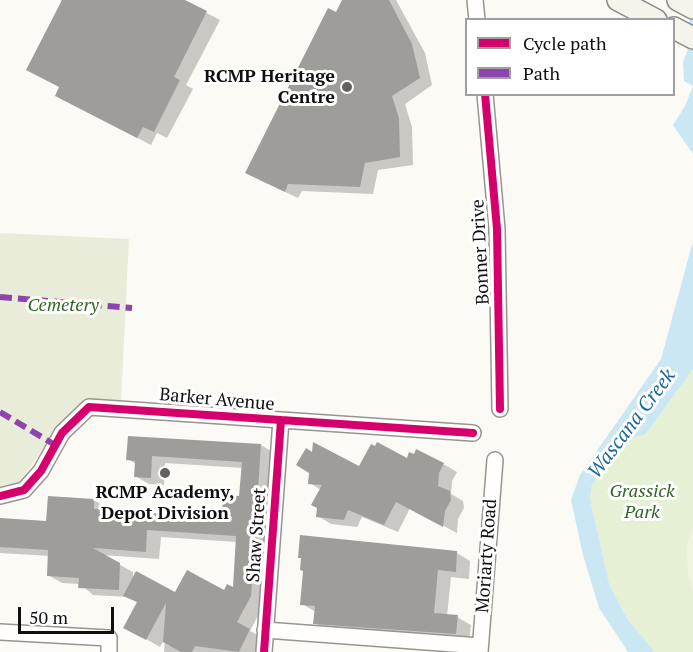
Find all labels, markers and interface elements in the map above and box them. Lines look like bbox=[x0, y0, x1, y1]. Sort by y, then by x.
legend bbox=[465, 18, 675, 96]
text: Cycle path bbox=[523, 31, 607, 55]
text: Path bbox=[523, 61, 560, 85]
place label: RCMP Heritage Centre bbox=[204, 66, 335, 109]
marker: RCMP Heritage Centre bbox=[340, 80, 354, 94]
street label: Bonner Drive bbox=[467, 199, 495, 305]
park label: Cemetery bbox=[27, 295, 99, 317]
water label: Wascana Creek bbox=[583, 365, 681, 483]
street label: Barker Avenue bbox=[159, 384, 275, 416]
marker: RCMP Academy, Depot Division bbox=[158, 466, 172, 480]
park label: Grassick Park bbox=[609, 481, 675, 524]
place label: RCMP Academy, Depot Division bbox=[95, 482, 235, 524]
street label: Shaw Street bbox=[243, 487, 271, 583]
street label: Moriarty Road bbox=[472, 498, 502, 614]
scale bar bbox=[21, 595, 117, 633]
text: 50 m bbox=[29, 605, 68, 629]

